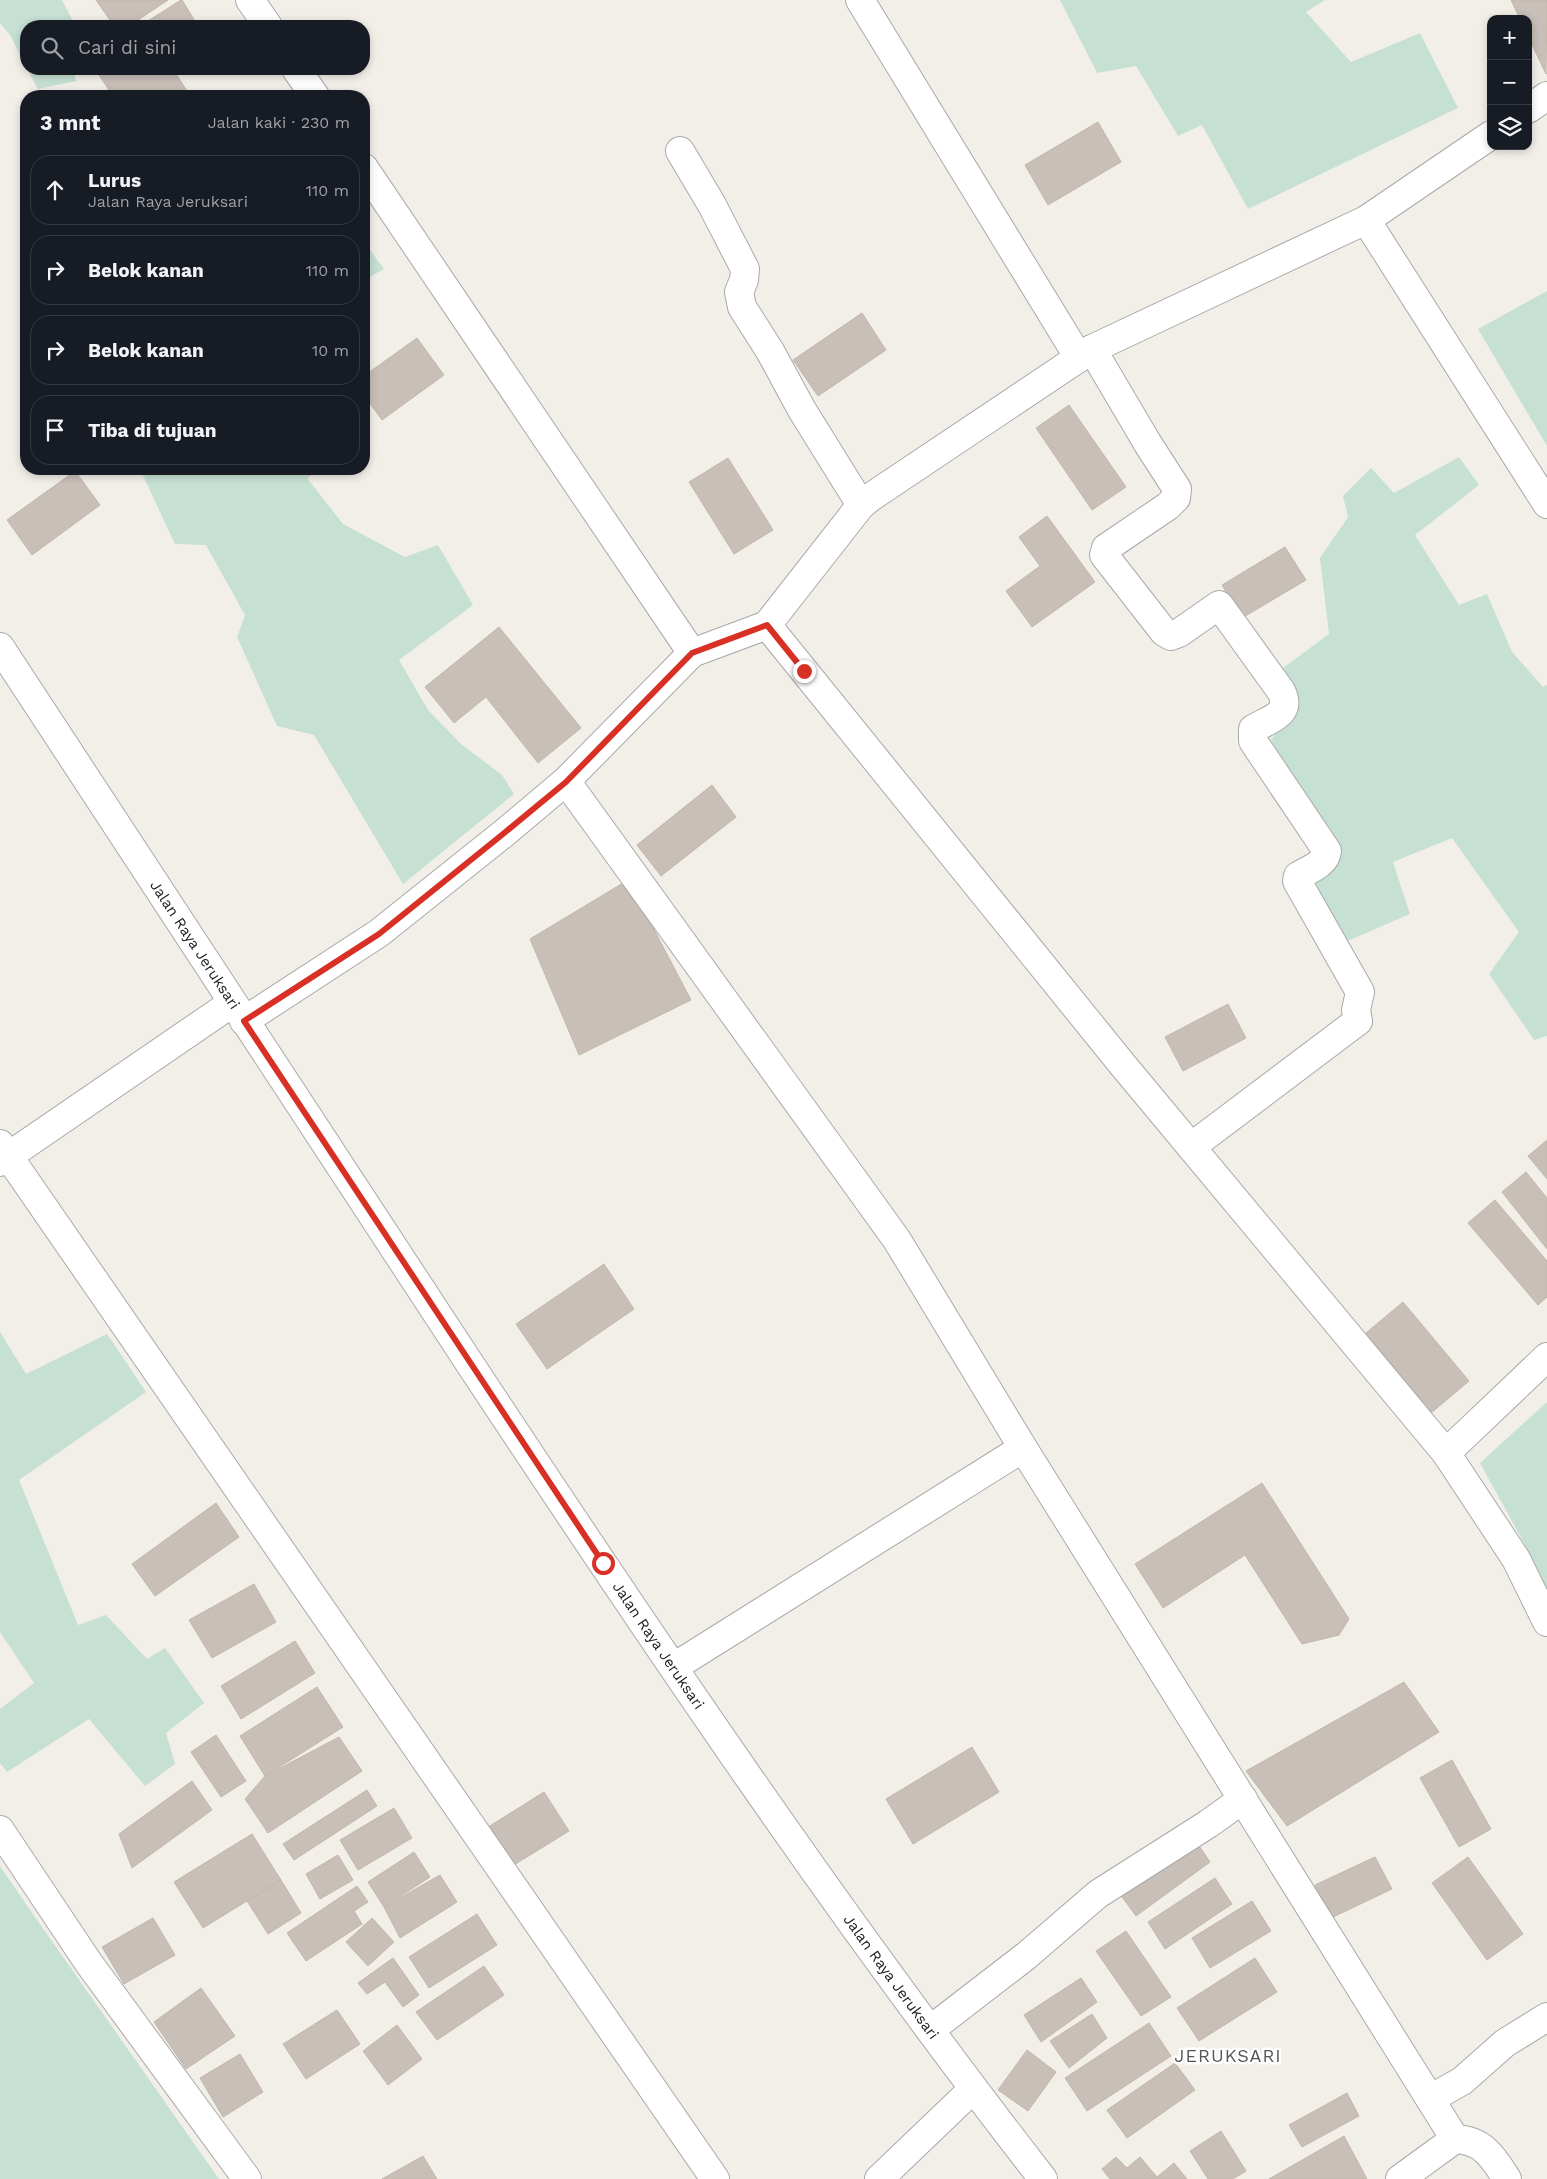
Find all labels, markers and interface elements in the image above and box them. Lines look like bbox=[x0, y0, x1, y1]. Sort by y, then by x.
map controls bbox=[1487, 15, 1532, 150]
button: + bbox=[1487, 15, 1532, 60]
search box bbox=[20, 20, 370, 75]
icon: search bbox=[38, 34, 66, 62]
text: Cari di sini bbox=[78, 36, 176, 59]
button: − bbox=[1487, 60, 1532, 105]
button: layers bbox=[1487, 105, 1532, 150]
text: 3 mnt bbox=[40, 110, 100, 135]
text: Jalan kaki · 230 m bbox=[208, 113, 350, 132]
text: Lurus bbox=[88, 169, 141, 192]
icon: ahead bbox=[41, 176, 69, 204]
text: 110 m bbox=[306, 181, 349, 200]
text: Jalan Raya Jeruksari bbox=[88, 192, 248, 211]
icon: right bbox=[41, 256, 69, 284]
text: Belok kanan bbox=[88, 259, 204, 282]
text: 110 m bbox=[306, 261, 349, 280]
icon: right bbox=[41, 336, 69, 364]
text: Belok kanan bbox=[88, 339, 204, 362]
text: 10 m bbox=[312, 341, 349, 360]
icon: arrive bbox=[41, 416, 69, 444]
text: Tiba di tujuan bbox=[88, 419, 217, 442]
route end bbox=[793, 660, 816, 683]
street label: Jalan Raya Jeruksari bbox=[146, 877, 244, 1013]
route start bbox=[592, 1552, 615, 1575]
street label: Jalan Raya Jeruksari bbox=[609, 1578, 708, 1713]
street label: Jalan Raya Jeruksari bbox=[840, 1911, 943, 2043]
district label: JERUKSARI bbox=[1174, 2045, 1282, 2066]

